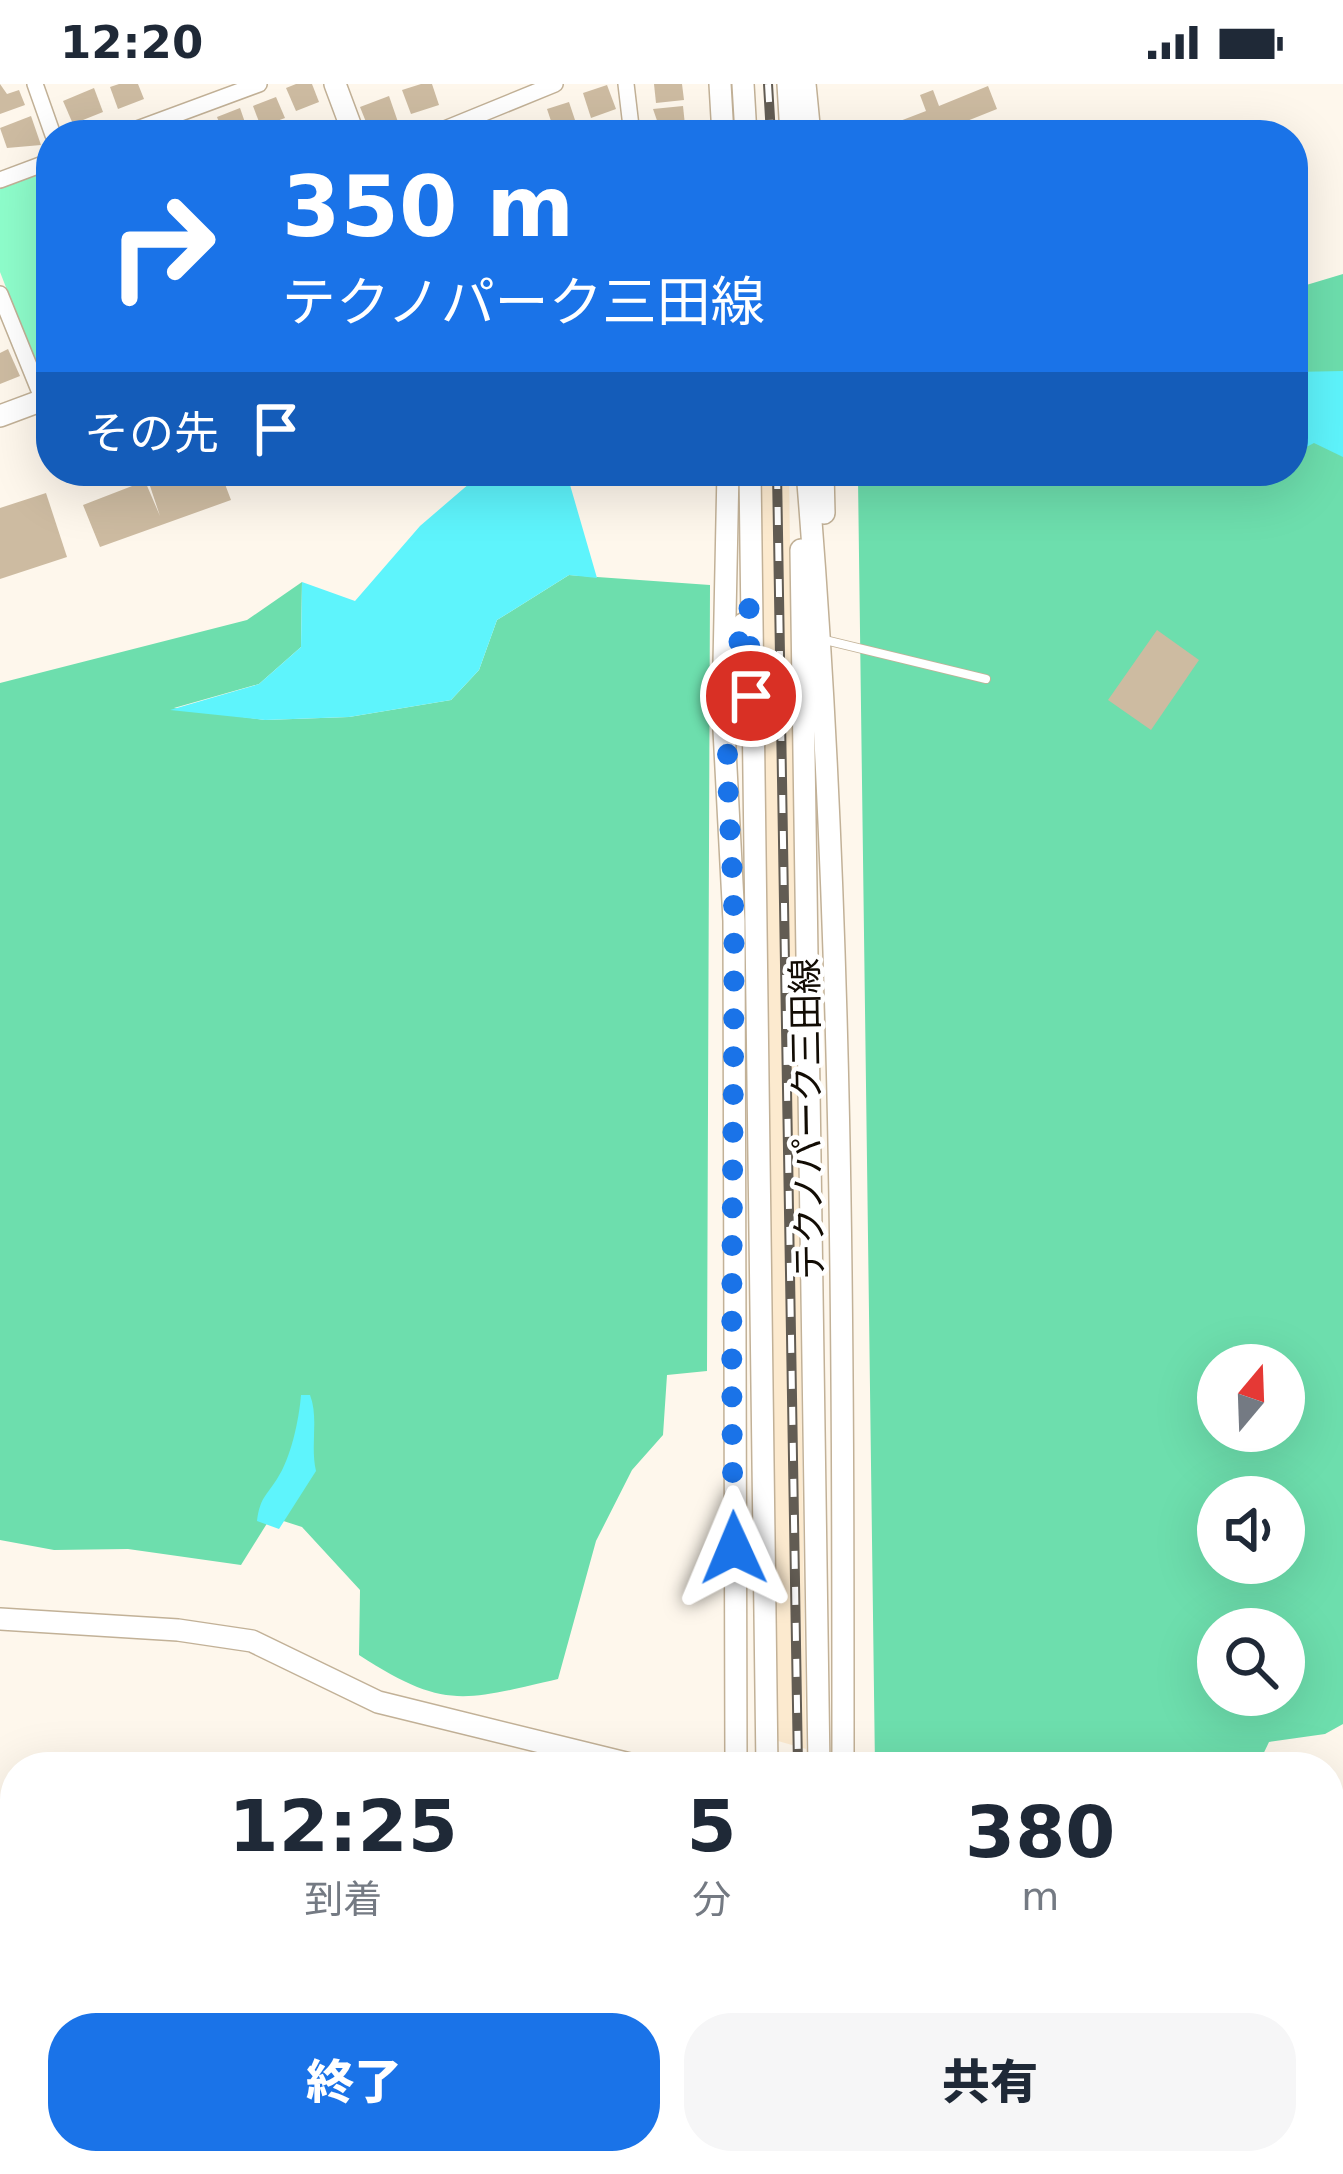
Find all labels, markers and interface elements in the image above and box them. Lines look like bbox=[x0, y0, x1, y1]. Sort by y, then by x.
text: 12:20 bbox=[60, 16, 203, 69]
text: 350 m bbox=[282, 158, 574, 256]
icon: right bbox=[84, 168, 240, 324]
text: テクノパーク三田線 bbox=[282, 271, 765, 334]
icon: arrive bbox=[243, 396, 309, 462]
text: その先 bbox=[84, 407, 219, 460]
pin bbox=[700, 645, 802, 747]
icon: arrive bbox=[718, 663, 784, 729]
street label: テクノパーク三田線 bbox=[784, 958, 831, 1280]
north arrow bbox=[1197, 1344, 1305, 1452]
map controls bbox=[1197, 1344, 1305, 1716]
button: sound bbox=[1197, 1476, 1305, 1584]
position arrow bbox=[671, 1485, 797, 1611]
button: search bbox=[1197, 1608, 1305, 1716]
text: 12:25 bbox=[229, 1784, 458, 1868]
text: 5 bbox=[686, 1784, 736, 1868]
text: 380 bbox=[965, 1790, 1115, 1874]
text: m bbox=[1021, 1874, 1059, 1919]
text: 到着 bbox=[304, 1877, 382, 1922]
text: 分 bbox=[692, 1877, 731, 1922]
button: 終了 bbox=[48, 2013, 660, 2151]
button: 共有 bbox=[684, 2013, 1296, 2151]

